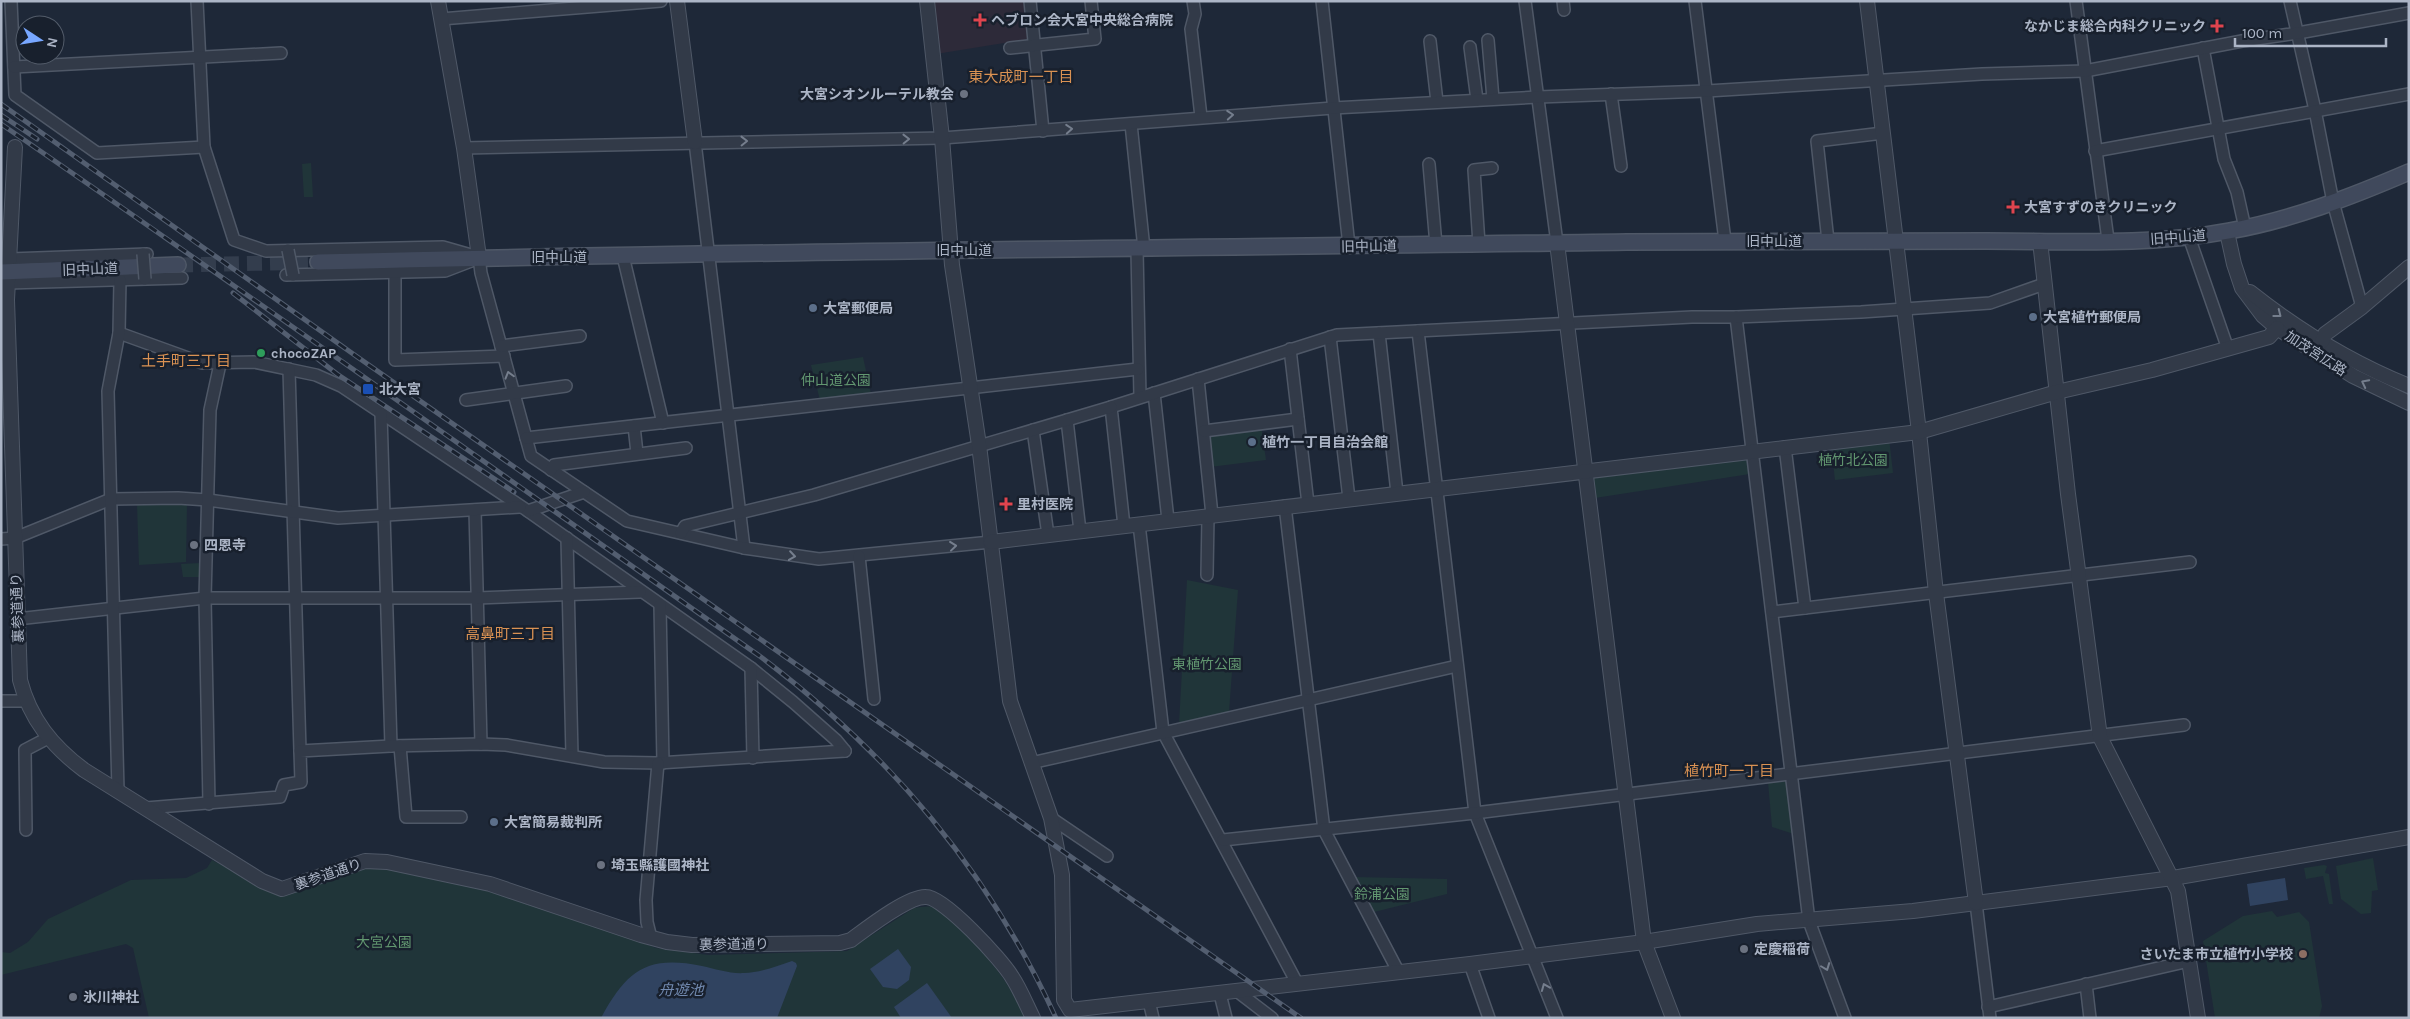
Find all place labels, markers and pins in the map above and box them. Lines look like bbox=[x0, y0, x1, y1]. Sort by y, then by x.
place label: ヘブロン会大宮中央総合病院 bbox=[991, 12, 1173, 29]
marker: ヘブロン会大宮中央総合病院 bbox=[973, 13, 987, 27]
place label: なかじま総合内科クリニック bbox=[2024, 18, 2206, 35]
marker: なかじま総合内科クリニック bbox=[2210, 19, 2224, 33]
place label: 大宮シオンルーテル教会 bbox=[800, 86, 954, 103]
marker: 大宮シオンルーテル教会 bbox=[958, 88, 970, 100]
place label: 大宮すずのきクリニック bbox=[2024, 199, 2178, 216]
marker: 大宮すずのきクリニック bbox=[2006, 200, 2020, 214]
place label: 大宮郵便局 bbox=[823, 300, 893, 317]
marker: 大宮郵便局 bbox=[807, 302, 819, 314]
place label: 大宮植竹郵便局 bbox=[2043, 309, 2141, 326]
marker: 大宮植竹郵便局 bbox=[2027, 311, 2039, 323]
place label: chocoZAP bbox=[271, 345, 336, 362]
marker: chocoZAP bbox=[255, 347, 267, 359]
place label: 北大宮 bbox=[379, 381, 421, 398]
marker: 北大宮 bbox=[361, 382, 375, 396]
place label: 植竹一丁目自治会館 bbox=[1262, 434, 1388, 451]
marker: 植竹一丁目自治会館 bbox=[1246, 436, 1258, 448]
place label: 里村医院 bbox=[1017, 496, 1073, 513]
marker: 里村医院 bbox=[999, 497, 1013, 511]
place label: 四恩寺 bbox=[204, 537, 246, 554]
marker: 四恩寺 bbox=[188, 539, 200, 551]
place label: 大宮簡易裁判所 bbox=[504, 814, 602, 831]
marker: 大宮簡易裁判所 bbox=[488, 816, 500, 828]
place label: 埼玉縣護國神社 bbox=[611, 857, 709, 874]
marker: 埼玉縣護國神社 bbox=[595, 859, 607, 871]
place label: 定慶稲荷 bbox=[1754, 941, 1810, 958]
marker: 定慶稲荷 bbox=[1738, 943, 1750, 955]
place label: さいたま市立植竹小学校 bbox=[2139, 946, 2293, 963]
marker: さいたま市立植竹小学校 bbox=[2297, 948, 2309, 960]
place label: 氷川神社 bbox=[83, 989, 139, 1006]
marker: 氷川神社 bbox=[67, 991, 79, 1003]

